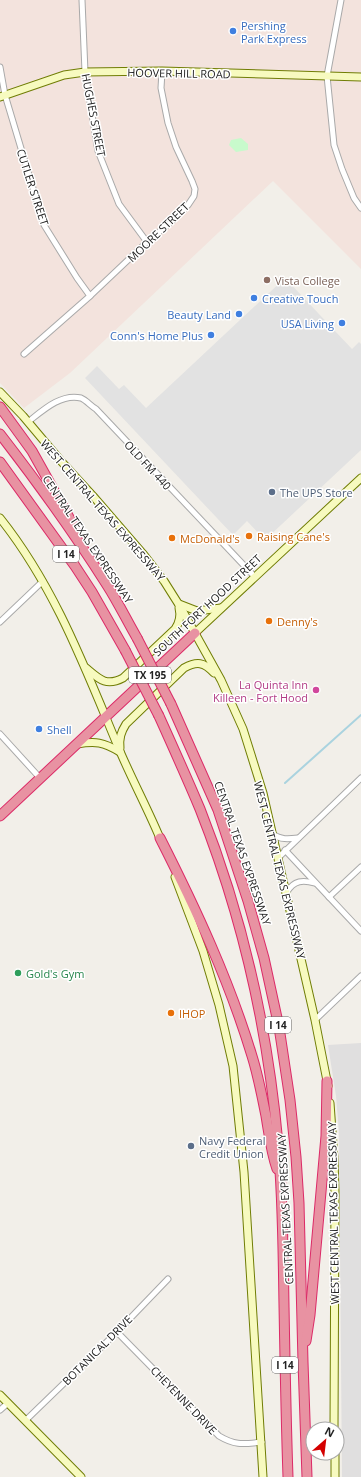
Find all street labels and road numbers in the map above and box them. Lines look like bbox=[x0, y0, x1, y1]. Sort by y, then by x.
street label: HOOVER HILL ROAD bbox=[127, 65, 231, 81]
street label: HUGHES STREET bbox=[79, 72, 109, 158]
street label: CUTLER STREET bbox=[14, 147, 52, 227]
street label: MOORE STREET bbox=[124, 199, 192, 265]
street label: WEST CENTRAL TEXAS EXPRESSWAY bbox=[38, 437, 168, 583]
street label: OLD FM 440 bbox=[121, 437, 175, 493]
street label: CENTRAL TEXAS EXPRESSWAY bbox=[40, 473, 136, 605]
road number: I 14 bbox=[53, 546, 79, 562]
street label: SOUTH FORT HOOD STREET bbox=[150, 551, 264, 659]
road number: TX 195 bbox=[129, 667, 171, 683]
street label: CENTRAL TEXAS EXPRESSWAY bbox=[211, 779, 275, 928]
street label: WEST CENTRAL TEXAS EXPRESSWAY bbox=[251, 780, 310, 961]
road number: I 14 bbox=[265, 1017, 291, 1033]
street label: WEST CENTRAL TEXAS EXPRESSWAY bbox=[324, 1121, 342, 1304]
street label: CENTRAL TEXAS EXPRESSWAY bbox=[274, 1132, 296, 1285]
street label: BOTANICAL DRIVE bbox=[59, 1312, 135, 1388]
road number: I 14 bbox=[272, 1357, 298, 1373]
street label: CHEYENNE DRIVE bbox=[148, 1363, 220, 1437]

